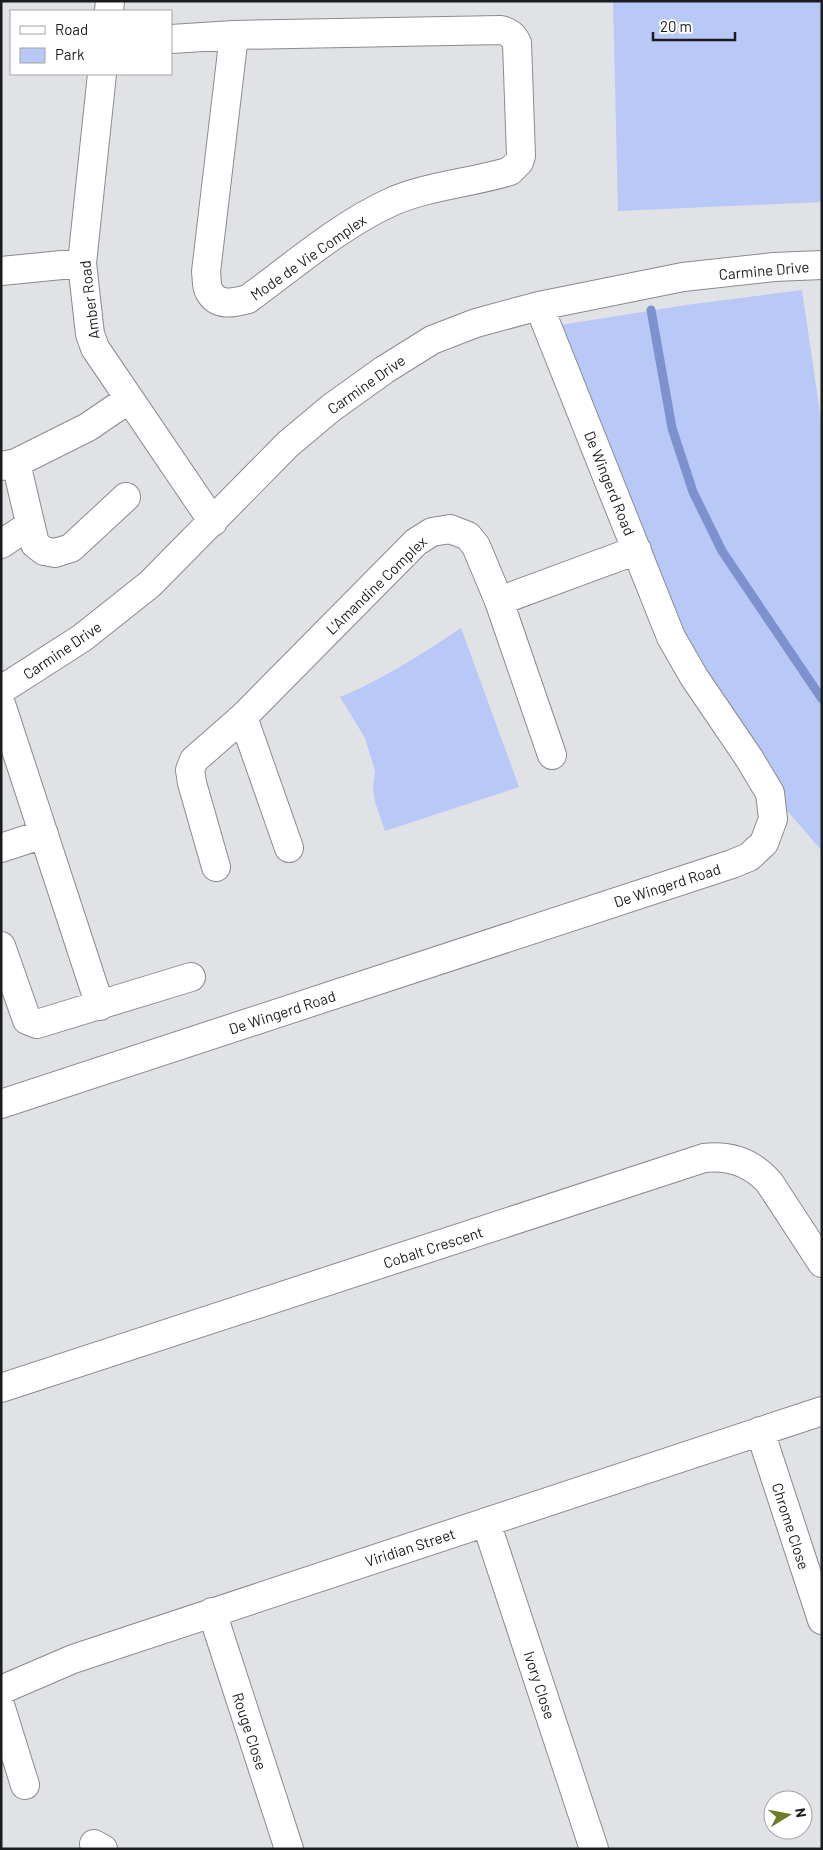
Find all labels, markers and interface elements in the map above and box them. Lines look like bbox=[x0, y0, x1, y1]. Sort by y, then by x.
legend bbox=[10, 10, 172, 75]
scale bar bbox=[653, 10, 736, 42]
text: 20 m bbox=[660, 17, 692, 35]
text: Road bbox=[55, 20, 88, 38]
text: Park bbox=[55, 45, 85, 63]
street label: Mode de Vie Complex bbox=[247, 210, 369, 304]
street label: Carmine Drive bbox=[718, 257, 810, 283]
street label: Amber Road bbox=[75, 260, 103, 340]
street label: Carmine Drive bbox=[324, 351, 408, 417]
street label: De Wingerd Road bbox=[581, 428, 639, 538]
street label: L'Amandine Complex bbox=[322, 532, 430, 638]
street label: Carmine Drive bbox=[19, 617, 105, 683]
street label: De Wingerd Road bbox=[611, 859, 723, 911]
street label: De Wingerd Road bbox=[226, 986, 338, 1038]
street label: Cobalt Crescent bbox=[381, 1222, 485, 1272]
street label: Chrome Close bbox=[769, 1480, 813, 1572]
street label: Viridian Street bbox=[363, 1524, 457, 1570]
street label: Ivory Close bbox=[521, 1649, 559, 1721]
street label: Rouge Close bbox=[229, 1690, 271, 1772]
north arrow bbox=[763, 1790, 813, 1840]
text: N bbox=[792, 1807, 810, 1819]

